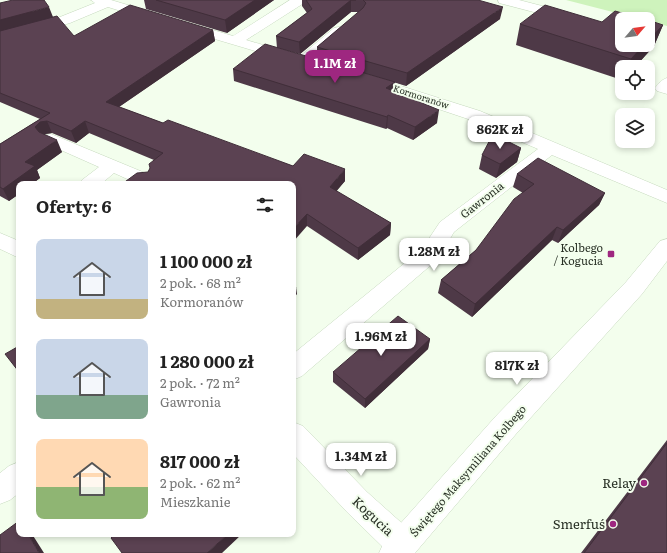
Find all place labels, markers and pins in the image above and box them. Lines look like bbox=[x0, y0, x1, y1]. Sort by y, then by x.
pin: 1.1M zł bbox=[298, 50, 372, 84]
pin: 862K zł bbox=[463, 116, 537, 150]
pin: 1.28M zł bbox=[393, 238, 475, 272]
place label: Kolbego / Kogucia bbox=[553, 239, 603, 268]
marker: Kolbego / Kogucia bbox=[606, 249, 616, 259]
pin: 1.96M zł bbox=[340, 323, 422, 357]
pin: 817K zł bbox=[480, 352, 554, 386]
pin: 1.34M zł bbox=[320, 443, 402, 477]
place label: Relay bbox=[602, 473, 636, 492]
marker: Relay bbox=[639, 478, 649, 488]
place label: Smerfuś bbox=[553, 514, 605, 533]
marker: Smerfuś bbox=[608, 519, 618, 529]

